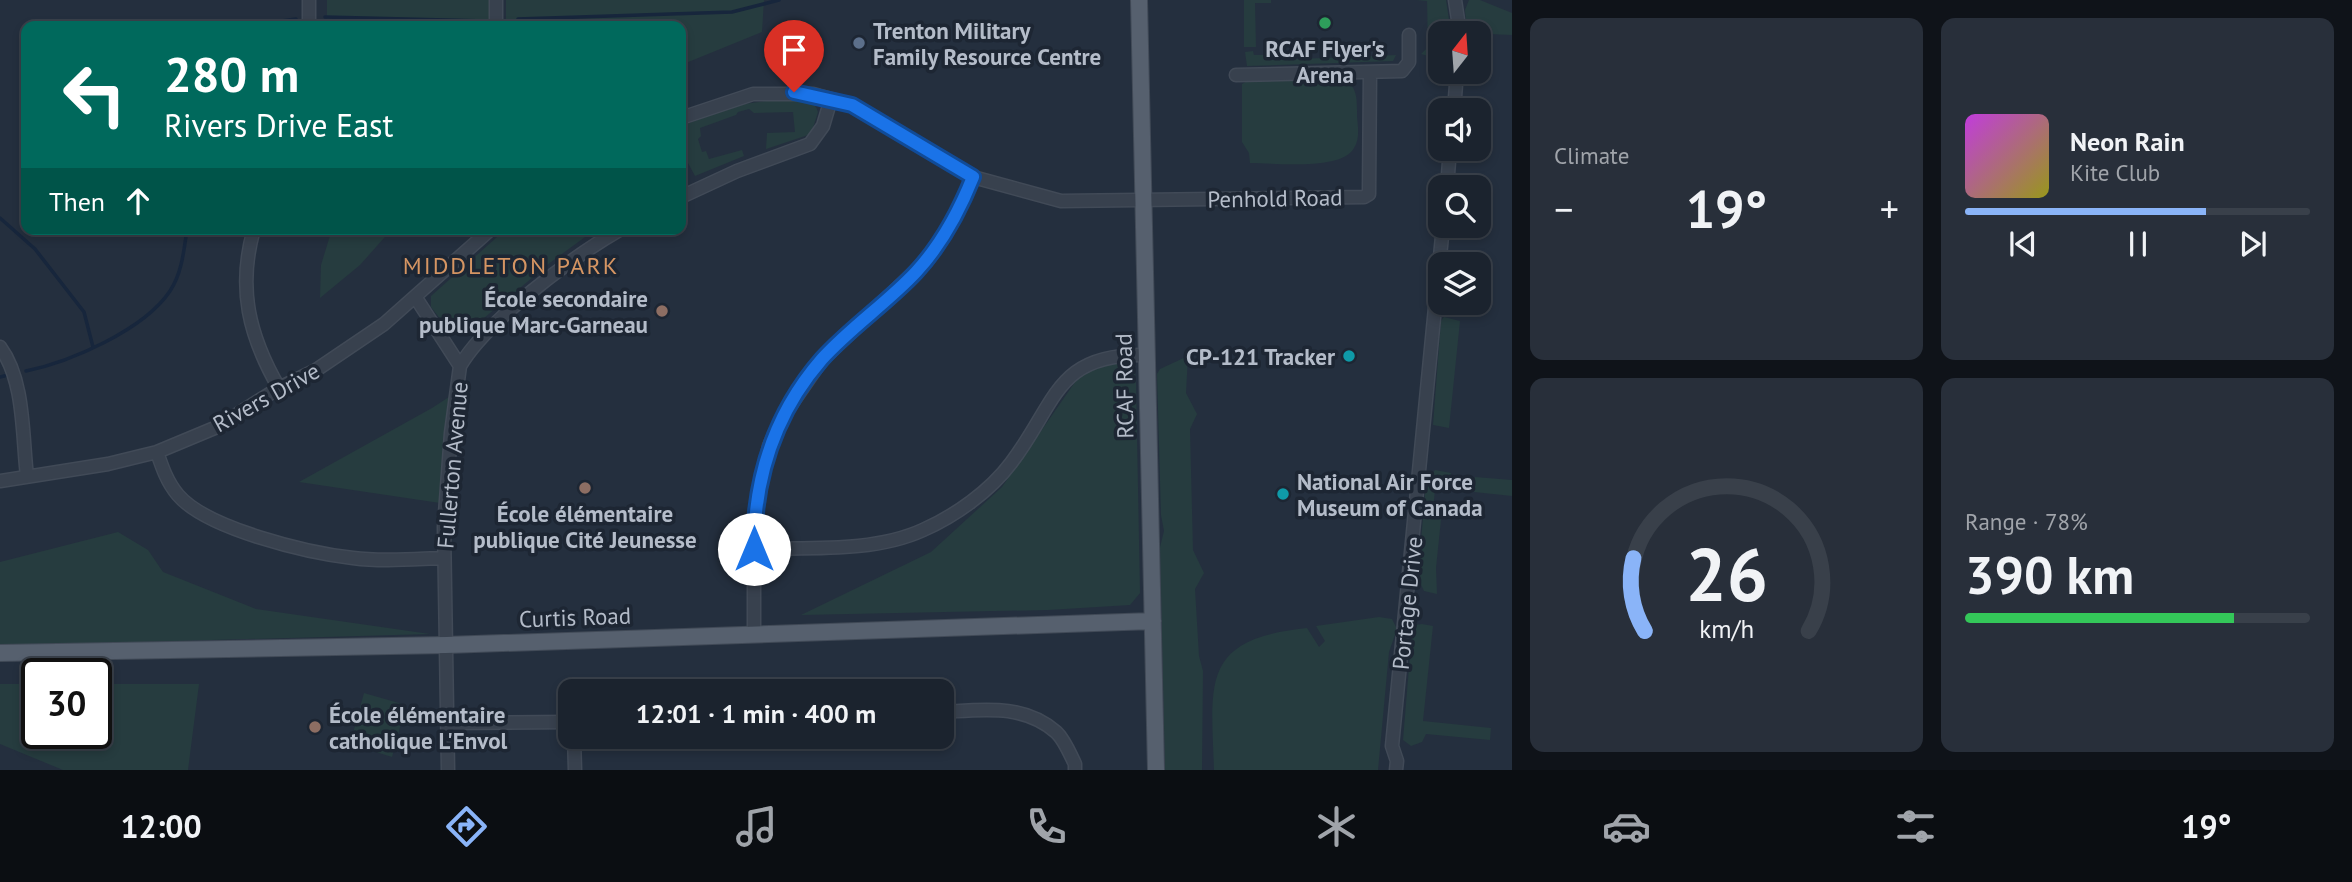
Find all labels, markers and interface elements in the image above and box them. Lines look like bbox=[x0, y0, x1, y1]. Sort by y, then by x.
marker: RCAF Flyer's Arena bbox=[1317, 15, 1333, 31]
place label: Trenton Military Family Resource Centre bbox=[873, 16, 1101, 71]
pin bbox=[764, 20, 824, 92]
north arrow bbox=[1428, 21, 1491, 84]
map controls bbox=[1428, 21, 1491, 315]
icon: arrive bbox=[775, 31, 813, 69]
place label: RCAF Flyer's Arena bbox=[1265, 34, 1385, 89]
marker: Trenton Military Family Resource Centre bbox=[851, 35, 867, 51]
text: 280 m bbox=[164, 42, 299, 106]
icon: left bbox=[49, 49, 140, 140]
button: sound bbox=[1428, 98, 1491, 161]
text: Rivers Drive East bbox=[164, 104, 393, 146]
text: Neon Rain bbox=[2070, 125, 2185, 158]
text: Climate bbox=[1554, 141, 1629, 170]
text: Kite Club bbox=[2070, 158, 2160, 187]
button: search bbox=[1428, 175, 1491, 238]
text: 19° bbox=[1686, 175, 1767, 242]
icon: ahead bbox=[119, 182, 157, 220]
street label: Penhold Road bbox=[1207, 182, 1343, 214]
text: − bbox=[1554, 184, 1573, 233]
text: + bbox=[1880, 184, 1899, 233]
text: Then bbox=[49, 185, 105, 218]
icon: previous bbox=[2004, 225, 2042, 263]
icon: pause bbox=[2119, 225, 2157, 263]
icon: next bbox=[2234, 225, 2272, 263]
district label: MIDDLETON PARK bbox=[403, 250, 619, 281]
button: layers bbox=[1428, 252, 1491, 315]
place label: École secondaire publique Marc-Garneau bbox=[419, 284, 648, 339]
marker: École secondaire publique Marc-Garneau bbox=[654, 303, 670, 319]
street label: RCAF Road bbox=[1109, 333, 1139, 439]
place label: CP-121 Tracker bbox=[1186, 342, 1336, 371]
marker: CP-121 Tracker bbox=[1341, 348, 1357, 364]
street label: Rivers Drive bbox=[208, 356, 324, 438]
street label: Fullerton Avenue bbox=[430, 380, 474, 550]
place label: National Air Force Museum of Canada bbox=[1297, 467, 1483, 522]
marker: École élémentaire publique Cité Jeunesse bbox=[577, 480, 593, 496]
marker: National Air Force Museum of Canada bbox=[1275, 486, 1291, 502]
place label: École élémentaire publique Cité Jeunesse bbox=[473, 499, 697, 554]
text: Range · 78% bbox=[1965, 507, 2088, 536]
position arrow bbox=[717, 512, 791, 586]
text: 26 bbox=[1685, 527, 1768, 621]
street label: Portage Drive bbox=[1386, 535, 1428, 671]
text: 390 km bbox=[1965, 541, 2134, 608]
street label: Curtis Road bbox=[518, 601, 632, 633]
text: km/h bbox=[1699, 613, 1754, 645]
speed limit sign: 30 bbox=[21, 658, 112, 749]
text: 12:01 · 1 min · 400 m bbox=[636, 697, 876, 730]
place label: École élémentaire catholique L'Envol bbox=[329, 700, 508, 755]
marker: École élémentaire catholique L'Envol bbox=[307, 719, 323, 735]
icon: directions bbox=[442, 802, 491, 851]
icon: music bbox=[732, 802, 781, 851]
icon: phone bbox=[1022, 802, 1071, 851]
icon: climate bbox=[1312, 802, 1361, 851]
icon: car bbox=[1602, 802, 1651, 851]
icon: filters bbox=[1891, 802, 1940, 851]
text: 12:00 bbox=[120, 805, 202, 847]
text: 19° bbox=[2181, 805, 2232, 847]

